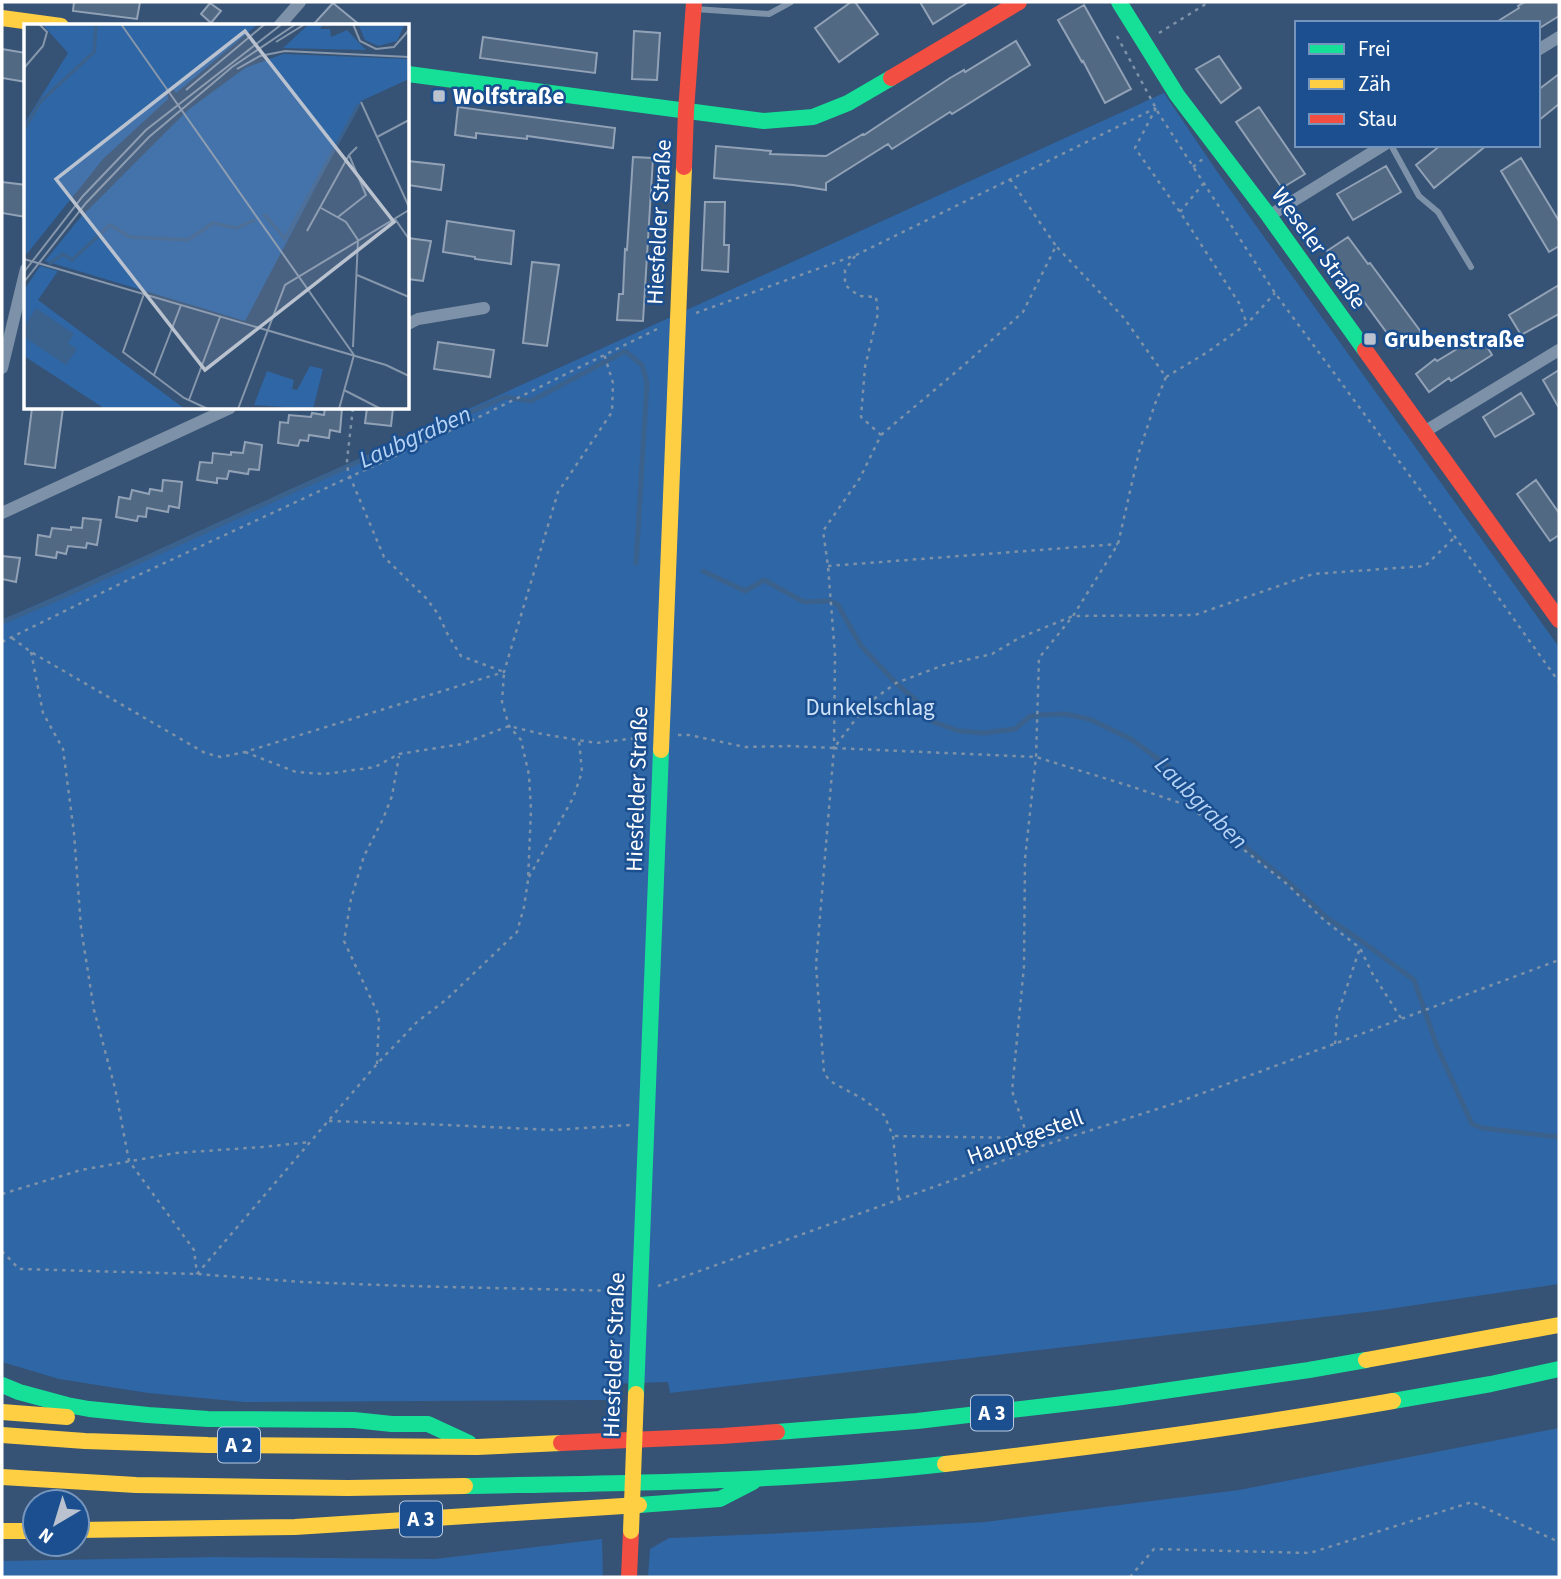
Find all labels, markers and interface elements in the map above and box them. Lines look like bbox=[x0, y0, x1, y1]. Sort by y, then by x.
legend bbox=[1295, 21, 1540, 147]
inset map bbox=[24, 24, 410, 410]
text: Frei bbox=[1358, 34, 1391, 64]
text: Zäh bbox=[1358, 69, 1391, 99]
place label: Wolfstraße bbox=[453, 80, 564, 113]
marker: Wolfstraße bbox=[431, 88, 447, 104]
text: Stau bbox=[1358, 104, 1397, 134]
street label: Hiesfelder Straße bbox=[638, 139, 680, 305]
street label: Weseler Straße bbox=[1263, 180, 1375, 316]
place label: Grubenstraße bbox=[1384, 323, 1525, 356]
marker: Grubenstraße bbox=[1362, 331, 1378, 347]
water label: Laubgraben bbox=[353, 397, 477, 477]
park label: Dunkelschlag bbox=[805, 691, 935, 724]
street label: Hiesfelder Straße bbox=[618, 706, 656, 872]
water label: Laubgraben bbox=[1146, 748, 1256, 858]
street label: Hauptgestell bbox=[962, 1101, 1088, 1173]
street label: Hiesfelder Straße bbox=[595, 1272, 633, 1438]
road number: A 3 bbox=[971, 1396, 1013, 1430]
road number: A 2 bbox=[218, 1428, 260, 1462]
north arrow bbox=[21, 1488, 91, 1558]
road number: A 3 bbox=[400, 1502, 442, 1536]
text: N bbox=[33, 1521, 60, 1550]

